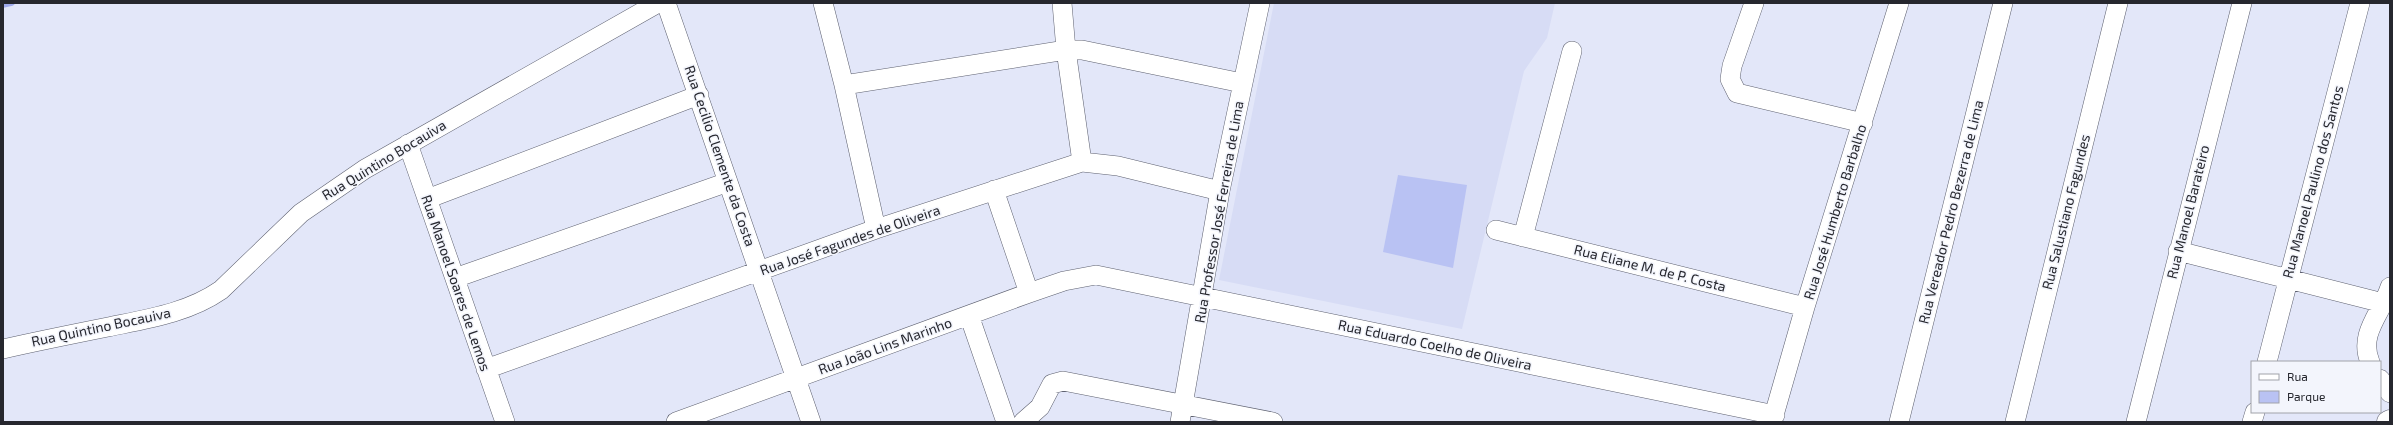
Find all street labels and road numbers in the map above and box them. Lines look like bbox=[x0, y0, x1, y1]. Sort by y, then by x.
street label: Rua Cecilio Clemente da Costa bbox=[681, 63, 760, 249]
street label: Rua Manoel Paulino dos Santos bbox=[2279, 84, 2346, 280]
street label: Rua Vereador Pedro Bezerra de Lima bbox=[1914, 98, 1987, 326]
street label: Rua Professor José Ferreira de Lima bbox=[1191, 100, 1246, 324]
street label: Rua Quintino Bocauiva bbox=[318, 116, 449, 203]
street label: Rua José Humberto Barbalho bbox=[1800, 122, 1869, 302]
street label: Rua Salustiano Fagundes bbox=[2038, 132, 2093, 291]
street label: Rua Manoel Barateiro bbox=[2163, 143, 2212, 281]
street label: Rua Manoel Soares de Lemos bbox=[418, 192, 495, 373]
street label: Rua José Fagundes de Oliveira bbox=[757, 201, 942, 278]
street label: Rua Eliane M. de P. Costa bbox=[1572, 240, 1728, 295]
street label: Rua Quintino Bocauiva bbox=[30, 303, 172, 350]
street label: Rua João Lins Marinho bbox=[816, 313, 954, 378]
street label: Rua Eduardo Coelho de Oliveira bbox=[1337, 316, 1534, 373]

